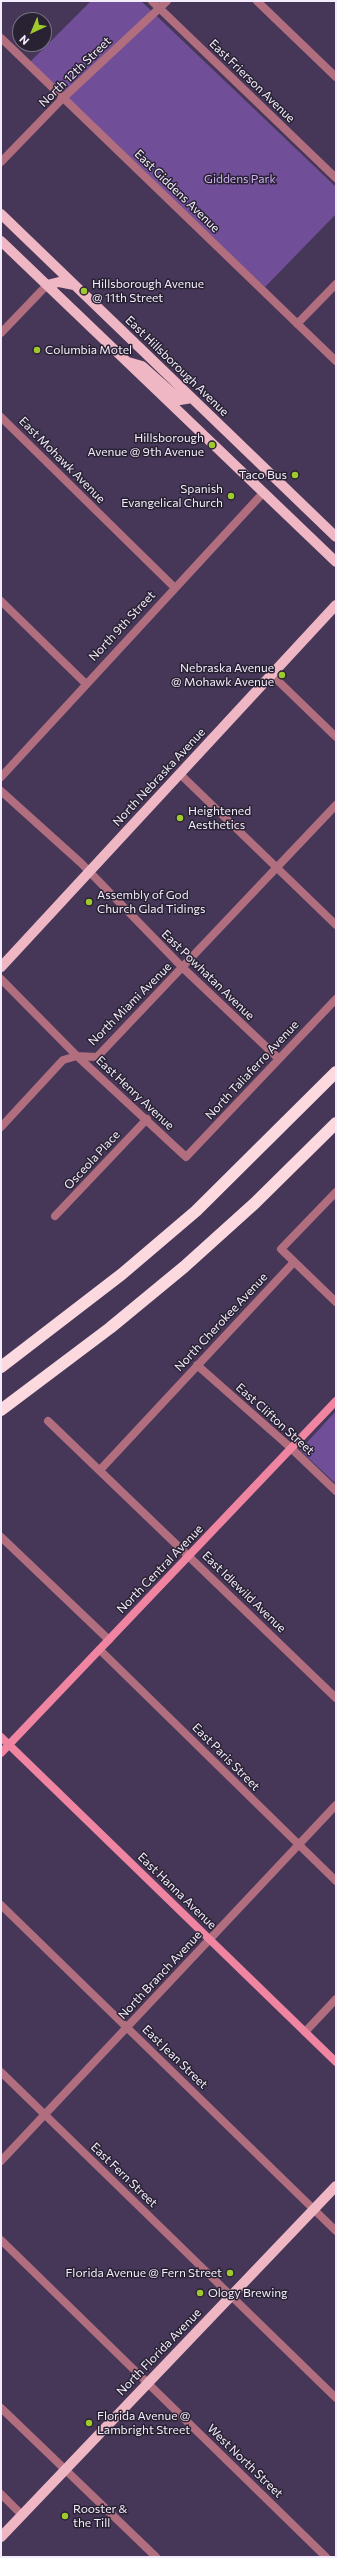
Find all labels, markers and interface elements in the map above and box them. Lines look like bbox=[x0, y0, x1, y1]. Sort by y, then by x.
north arrow bbox=[12, 12, 52, 52]
text: N bbox=[17, 33, 32, 48]
street label: North 12th Street bbox=[36, 34, 114, 110]
street label: East Frierson Avenue bbox=[206, 36, 298, 126]
street label: East Giddens Avenue bbox=[131, 147, 223, 235]
park label: Giddens Park bbox=[204, 172, 276, 186]
place label: Hillsborough Avenue @ 11th Street bbox=[92, 277, 204, 305]
marker: Hillsborough Avenue @ 11th Street bbox=[79, 286, 89, 296]
street label: East Hillsborough Avenue bbox=[122, 313, 232, 419]
place label: Columbia Motel bbox=[45, 343, 132, 357]
marker: Columbia Motel bbox=[32, 345, 42, 355]
street label: East Mohawk Avenue bbox=[16, 414, 108, 506]
place label: Hillsborough Avenue @ 9th Avenue bbox=[87, 431, 204, 459]
marker: Hillsborough Avenue @ 9th Avenue bbox=[207, 440, 217, 450]
place label: Taco Bus bbox=[239, 468, 287, 482]
marker: Taco Bus bbox=[290, 470, 300, 480]
place label: Spanish Evangelical Church bbox=[121, 482, 223, 510]
marker: Spanish Evangelical Church bbox=[226, 491, 236, 501]
street label: North 9th Street bbox=[86, 588, 158, 664]
place label: Nebraska Avenue @ Mohawk Avenue bbox=[171, 661, 274, 689]
marker: Nebraska Avenue @ Mohawk Avenue bbox=[277, 670, 287, 680]
street label: North Nebraska Avenue bbox=[110, 725, 208, 829]
place label: Heightened Aesthetics bbox=[188, 804, 251, 832]
marker: Heightened Aesthetics bbox=[175, 813, 185, 823]
place label: Assembly of God Church Glad Tidings bbox=[97, 888, 205, 916]
marker: Assembly of God Church Glad Tidings bbox=[84, 897, 94, 907]
street label: East Powhatan Avenue bbox=[159, 927, 257, 1023]
street label: North Miami Avenue bbox=[85, 959, 175, 1049]
street label: North Taliaferro Avenue bbox=[202, 1018, 302, 1122]
street label: East Henry Avenue bbox=[93, 1053, 177, 1133]
street label: Osceola Place bbox=[61, 1128, 123, 1192]
street label: North Cherokee Avenue bbox=[172, 1270, 270, 1374]
street label: East Clifton Street bbox=[233, 1380, 317, 1458]
street label: North Central Avenue bbox=[114, 1522, 206, 1616]
street label: East Idlewild Avenue bbox=[199, 1548, 289, 1636]
street label: East Paris Street bbox=[189, 1720, 263, 1794]
street label: East Hanna Avenue bbox=[135, 1850, 219, 1932]
street label: North Branch Avenue bbox=[115, 1928, 205, 2022]
street label: East Jean Street bbox=[139, 2022, 211, 2092]
street label: East Fern Street bbox=[88, 2140, 160, 2210]
place label: Florida Avenue @ Fern Street bbox=[65, 2266, 222, 2280]
marker: Florida Avenue @ Fern Street bbox=[225, 2268, 235, 2278]
place label: Ology Brewing bbox=[208, 2286, 288, 2300]
marker: Ology Brewing bbox=[195, 2288, 205, 2298]
street label: North Florida Avenue bbox=[114, 2305, 204, 2399]
place label: Florida Avenue @ Lambright Street bbox=[97, 2409, 190, 2437]
marker: Florida Avenue @ Lambright Street bbox=[84, 2418, 94, 2428]
street label: West North Street bbox=[204, 2421, 286, 2501]
place label: Rooster & the Till bbox=[73, 2502, 127, 2530]
marker: Rooster & the Till bbox=[60, 2511, 70, 2521]

